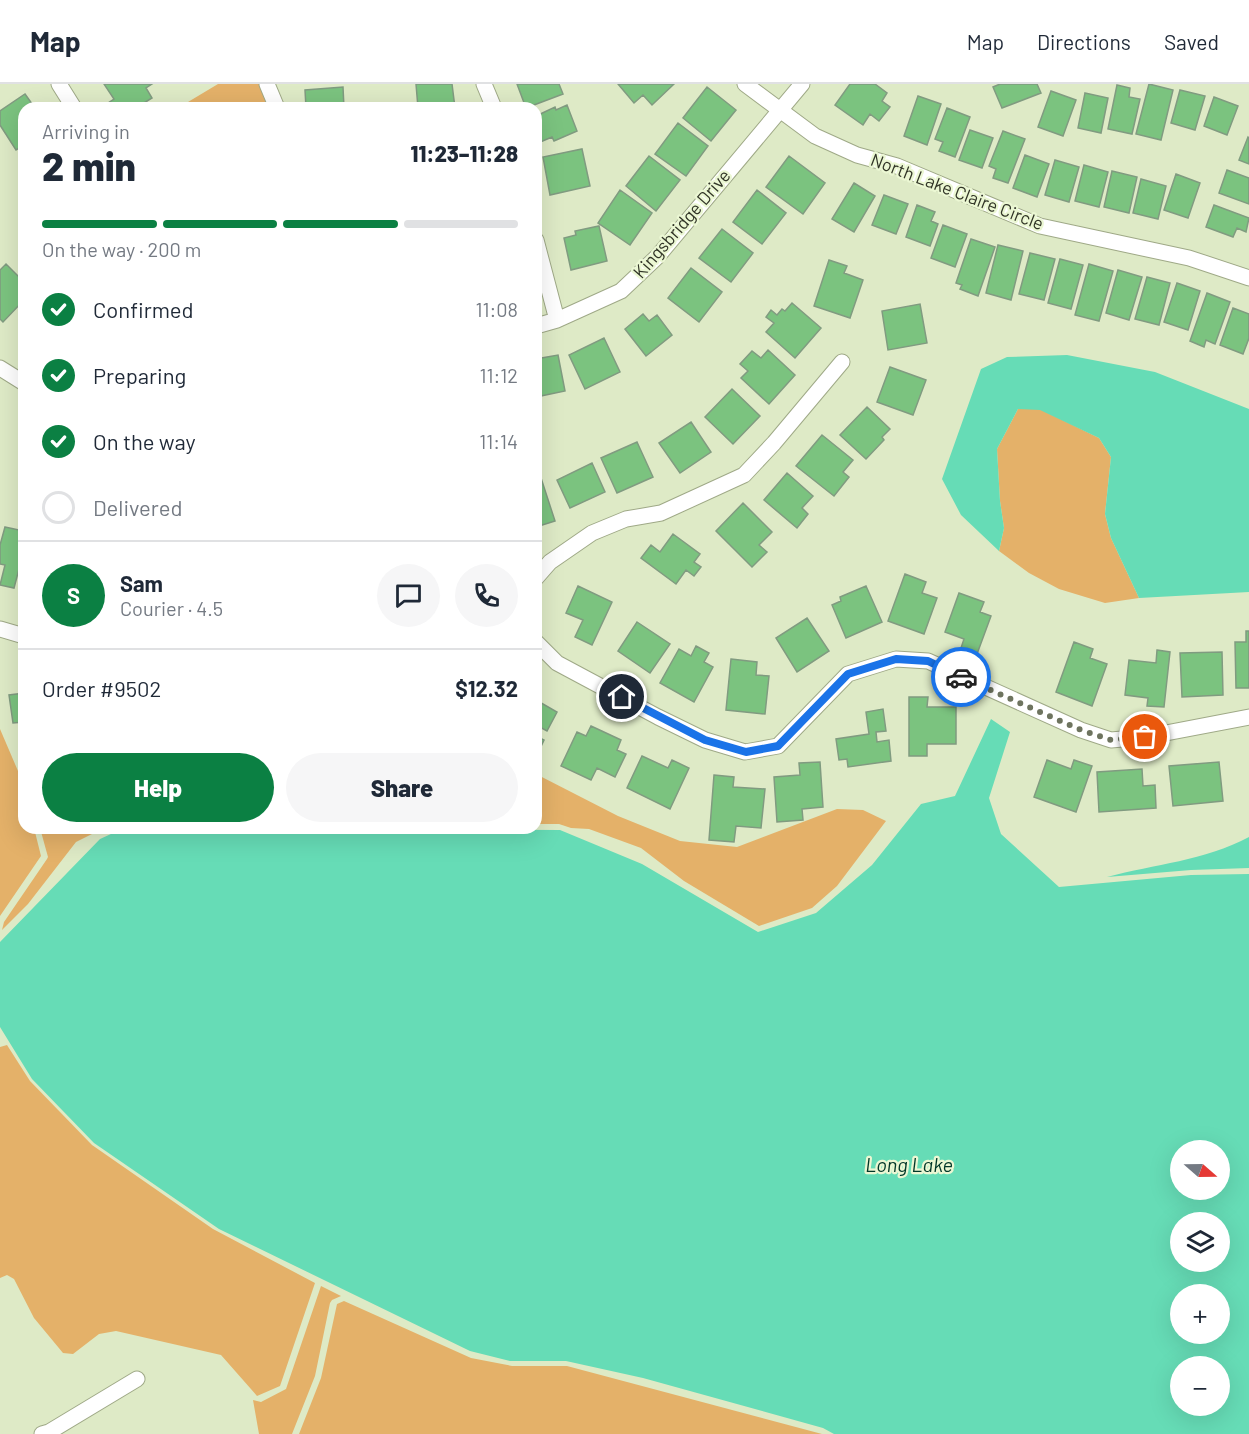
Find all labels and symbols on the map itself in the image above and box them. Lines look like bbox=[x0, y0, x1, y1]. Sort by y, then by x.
street label: North Lake Claire Circle bbox=[868, 148, 1047, 234]
street label: Kingsbridge Drive bbox=[628, 164, 735, 282]
courier bbox=[931, 647, 991, 707]
pin bbox=[596, 671, 647, 722]
pin bbox=[1119, 711, 1170, 762]
north arrow bbox=[1170, 1140, 1230, 1200]
water label: Long Lake bbox=[865, 1152, 953, 1176]

